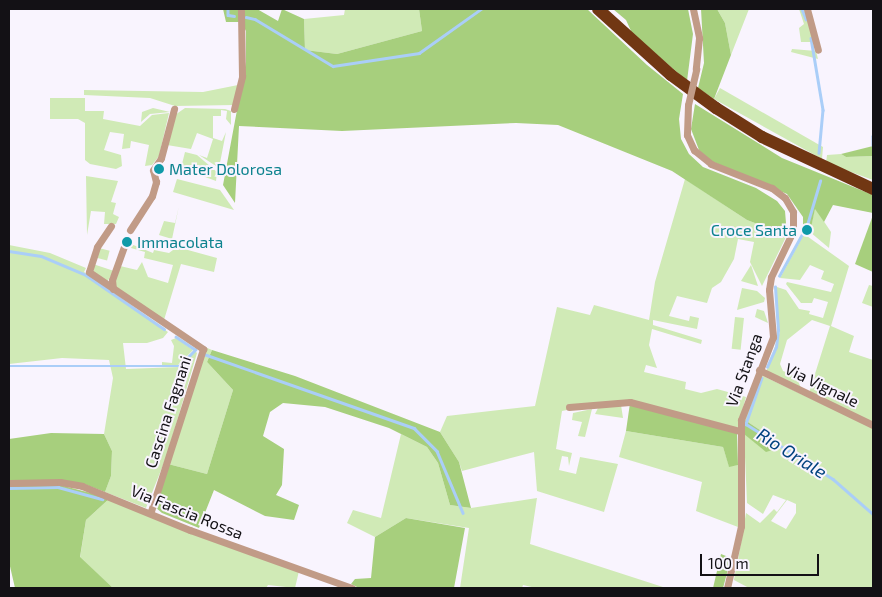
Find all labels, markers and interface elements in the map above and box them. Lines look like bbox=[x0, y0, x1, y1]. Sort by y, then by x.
place label: Mater Dolorosa bbox=[169, 159, 282, 179]
marker: Mater Dolorosa bbox=[153, 163, 165, 175]
place label: Croce Santa bbox=[711, 220, 797, 240]
marker: Croce Santa bbox=[801, 224, 813, 236]
place label: Immacolata bbox=[137, 232, 223, 252]
marker: Immacolata bbox=[121, 236, 133, 248]
street label: Via Stanga bbox=[722, 331, 766, 409]
street label: Cascina Fagnani bbox=[141, 353, 195, 471]
street label: Via Vignale bbox=[782, 359, 862, 411]
water label: Rio Oriale bbox=[753, 423, 831, 483]
street label: Via Fascia Rossa bbox=[128, 481, 246, 543]
scale bar bbox=[702, 544, 821, 576]
text: 100 m bbox=[708, 554, 749, 572]

